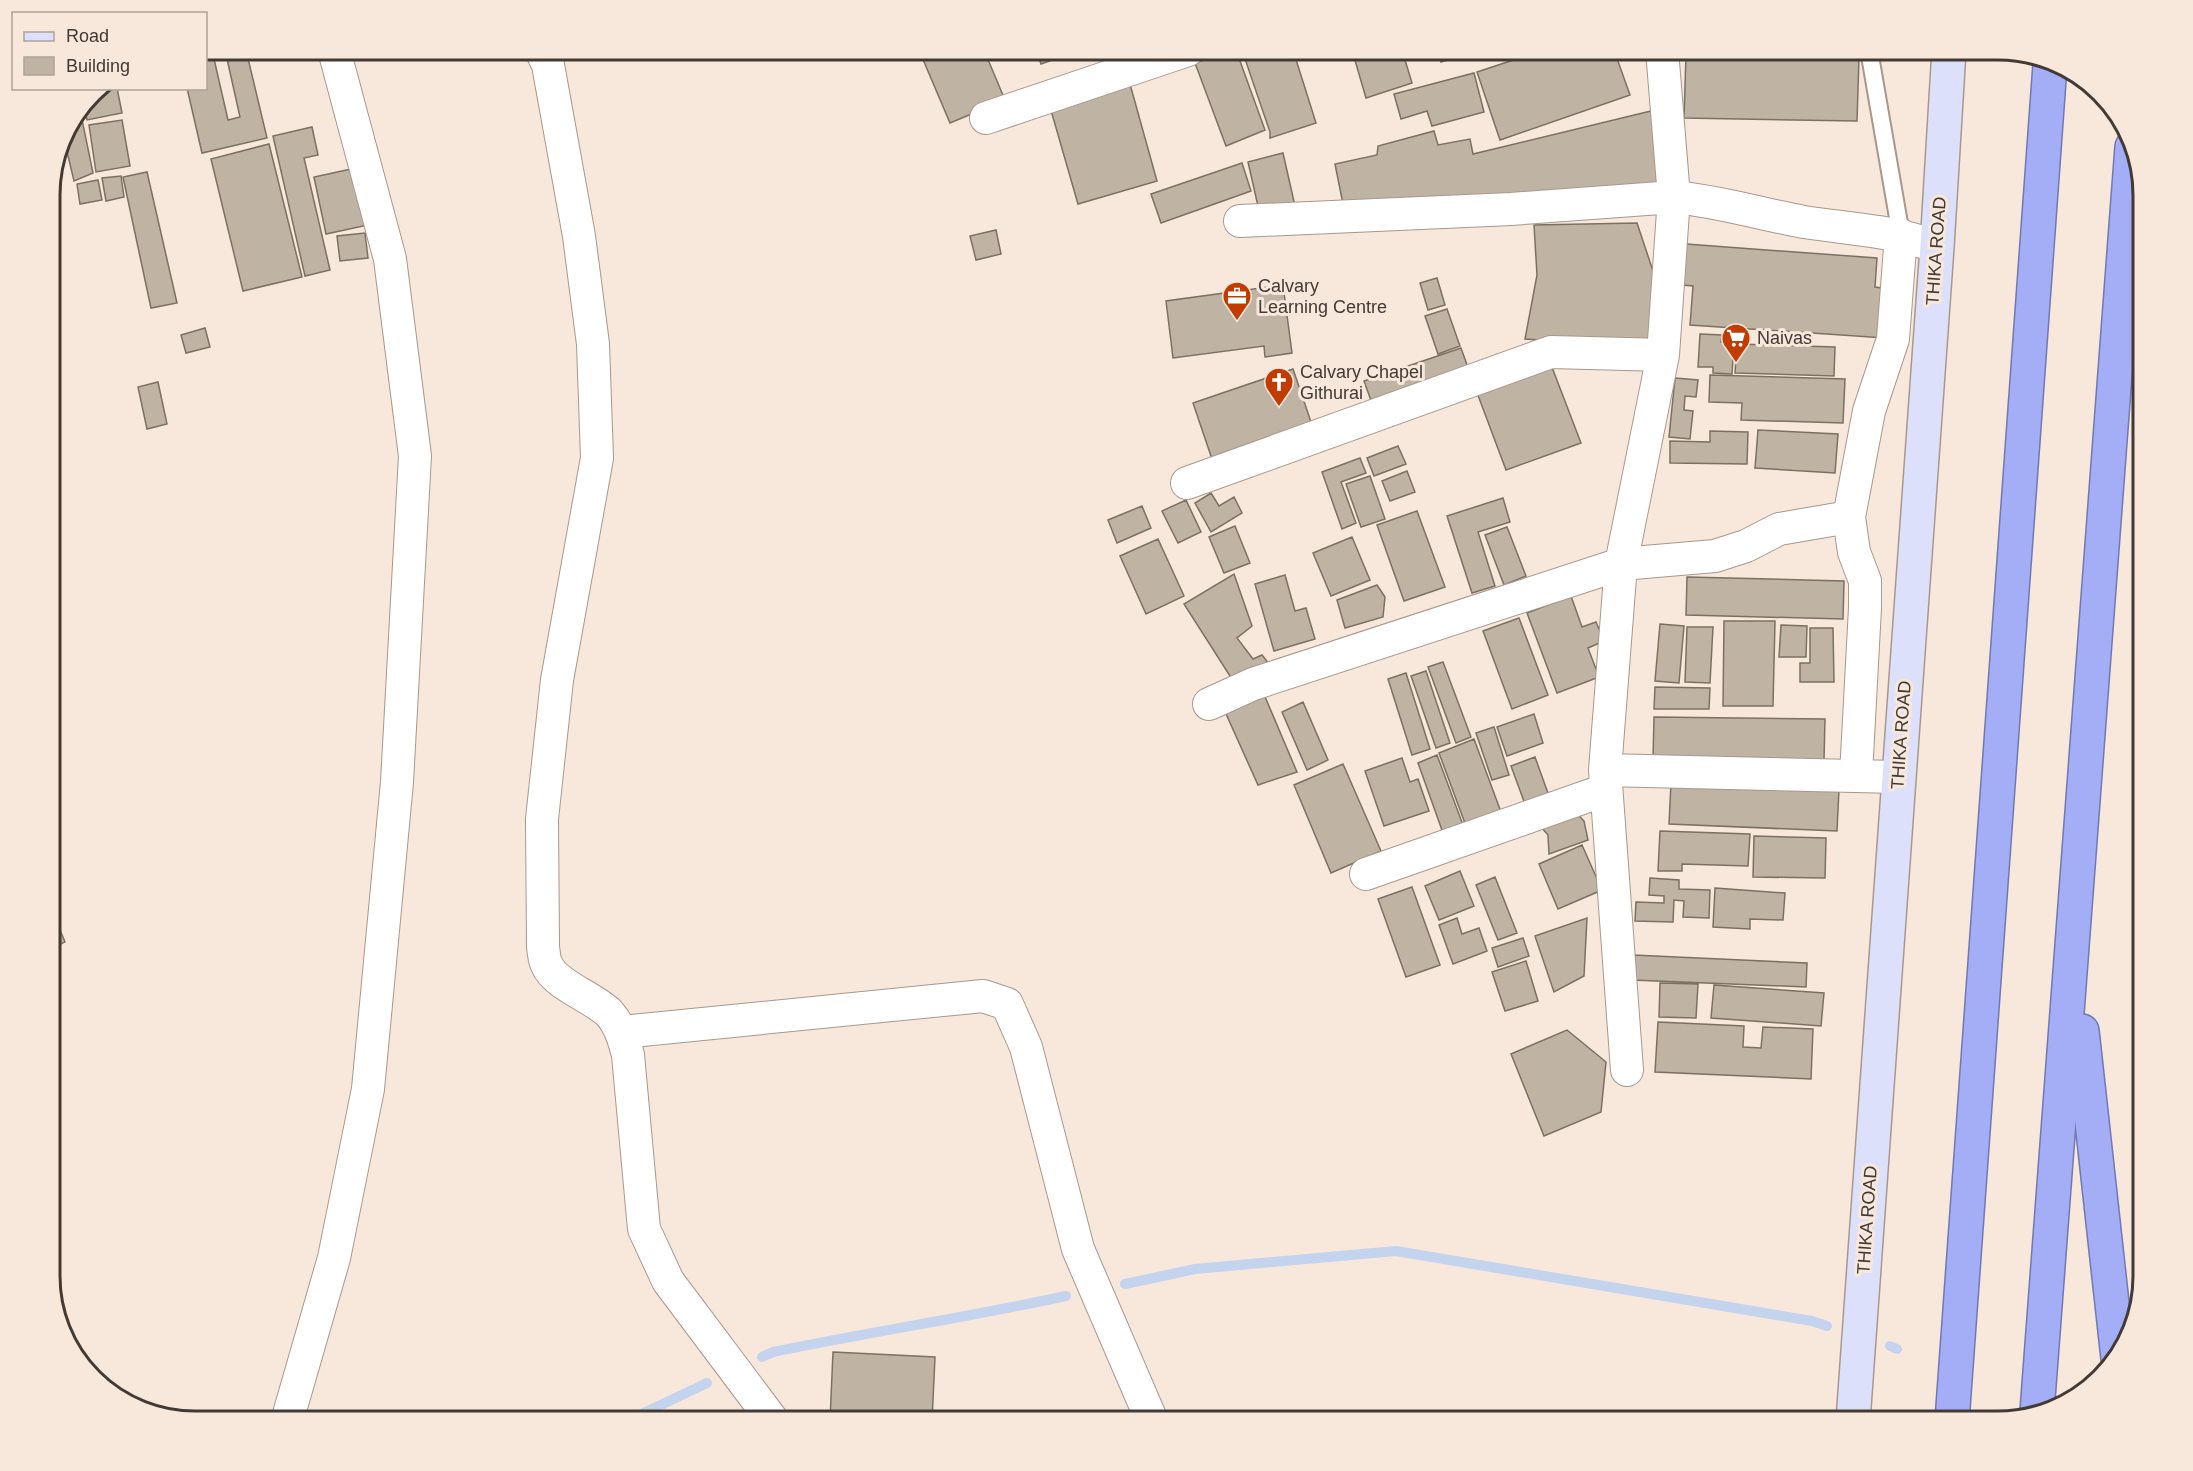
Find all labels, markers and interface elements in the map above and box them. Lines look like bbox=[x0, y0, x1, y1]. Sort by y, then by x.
legend bbox=[12, 12, 207, 90]
text: Road bbox=[66, 26, 109, 46]
text: Building bbox=[66, 56, 130, 76]
street label: THIKA ROAD bbox=[1922, 196, 1950, 306]
place label: Calvary Learning Centre bbox=[1258, 276, 1387, 317]
office icon: Calvary Learning Centre bbox=[1221, 280, 1253, 322]
supermarket icon: Naivas bbox=[1720, 322, 1752, 364]
place label: Naivas bbox=[1757, 328, 1812, 348]
place label: Calvary Chapel Githurai bbox=[1300, 362, 1423, 403]
church icon: Calvary Chapel Githurai bbox=[1263, 366, 1295, 408]
street label: THIKA ROAD bbox=[1887, 680, 1915, 790]
street label: THIKA ROAD bbox=[1853, 1165, 1881, 1275]

